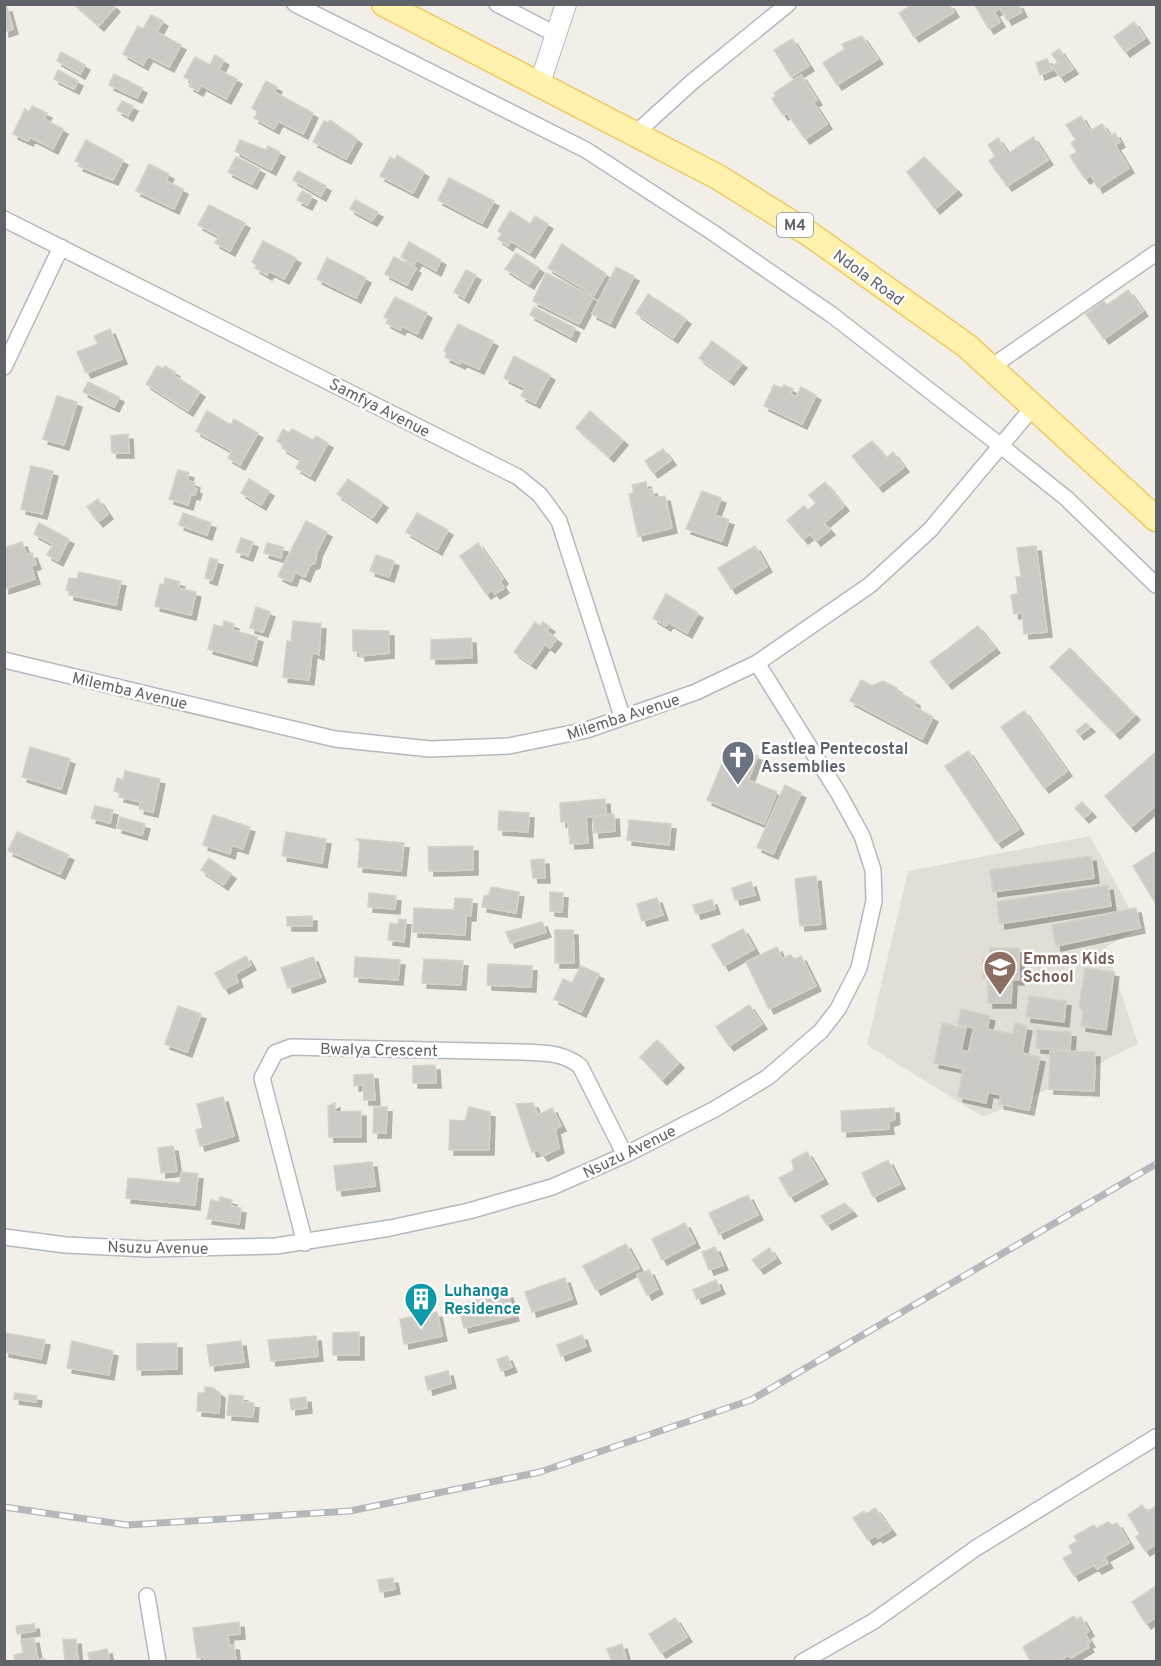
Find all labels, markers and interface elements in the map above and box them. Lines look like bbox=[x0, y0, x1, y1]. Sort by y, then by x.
road number: M4 bbox=[777, 213, 813, 237]
street label: Ndola Road bbox=[828, 246, 907, 311]
street label: Samfya Avenue bbox=[325, 375, 433, 443]
street label: Milemba Avenue bbox=[70, 669, 189, 715]
street label: Milemba Avenue bbox=[565, 690, 683, 746]
church icon: Eastlea Pentecostal Assemblies bbox=[720, 739, 756, 786]
place label: Eastlea Pentecostal Assemblies bbox=[761, 740, 908, 778]
school or university icon: Emmas Kids School bbox=[982, 949, 1018, 996]
place label: Emmas Kids School bbox=[1023, 950, 1115, 988]
street label: Bwalya Crescent bbox=[320, 1040, 438, 1062]
street label: Nsuzu Avenue bbox=[580, 1122, 680, 1184]
street label: Nsuzu Avenue bbox=[107, 1238, 209, 1260]
building icon: Luhanga Residence bbox=[403, 1281, 439, 1328]
place label: Luhanga Residence bbox=[444, 1282, 521, 1320]

